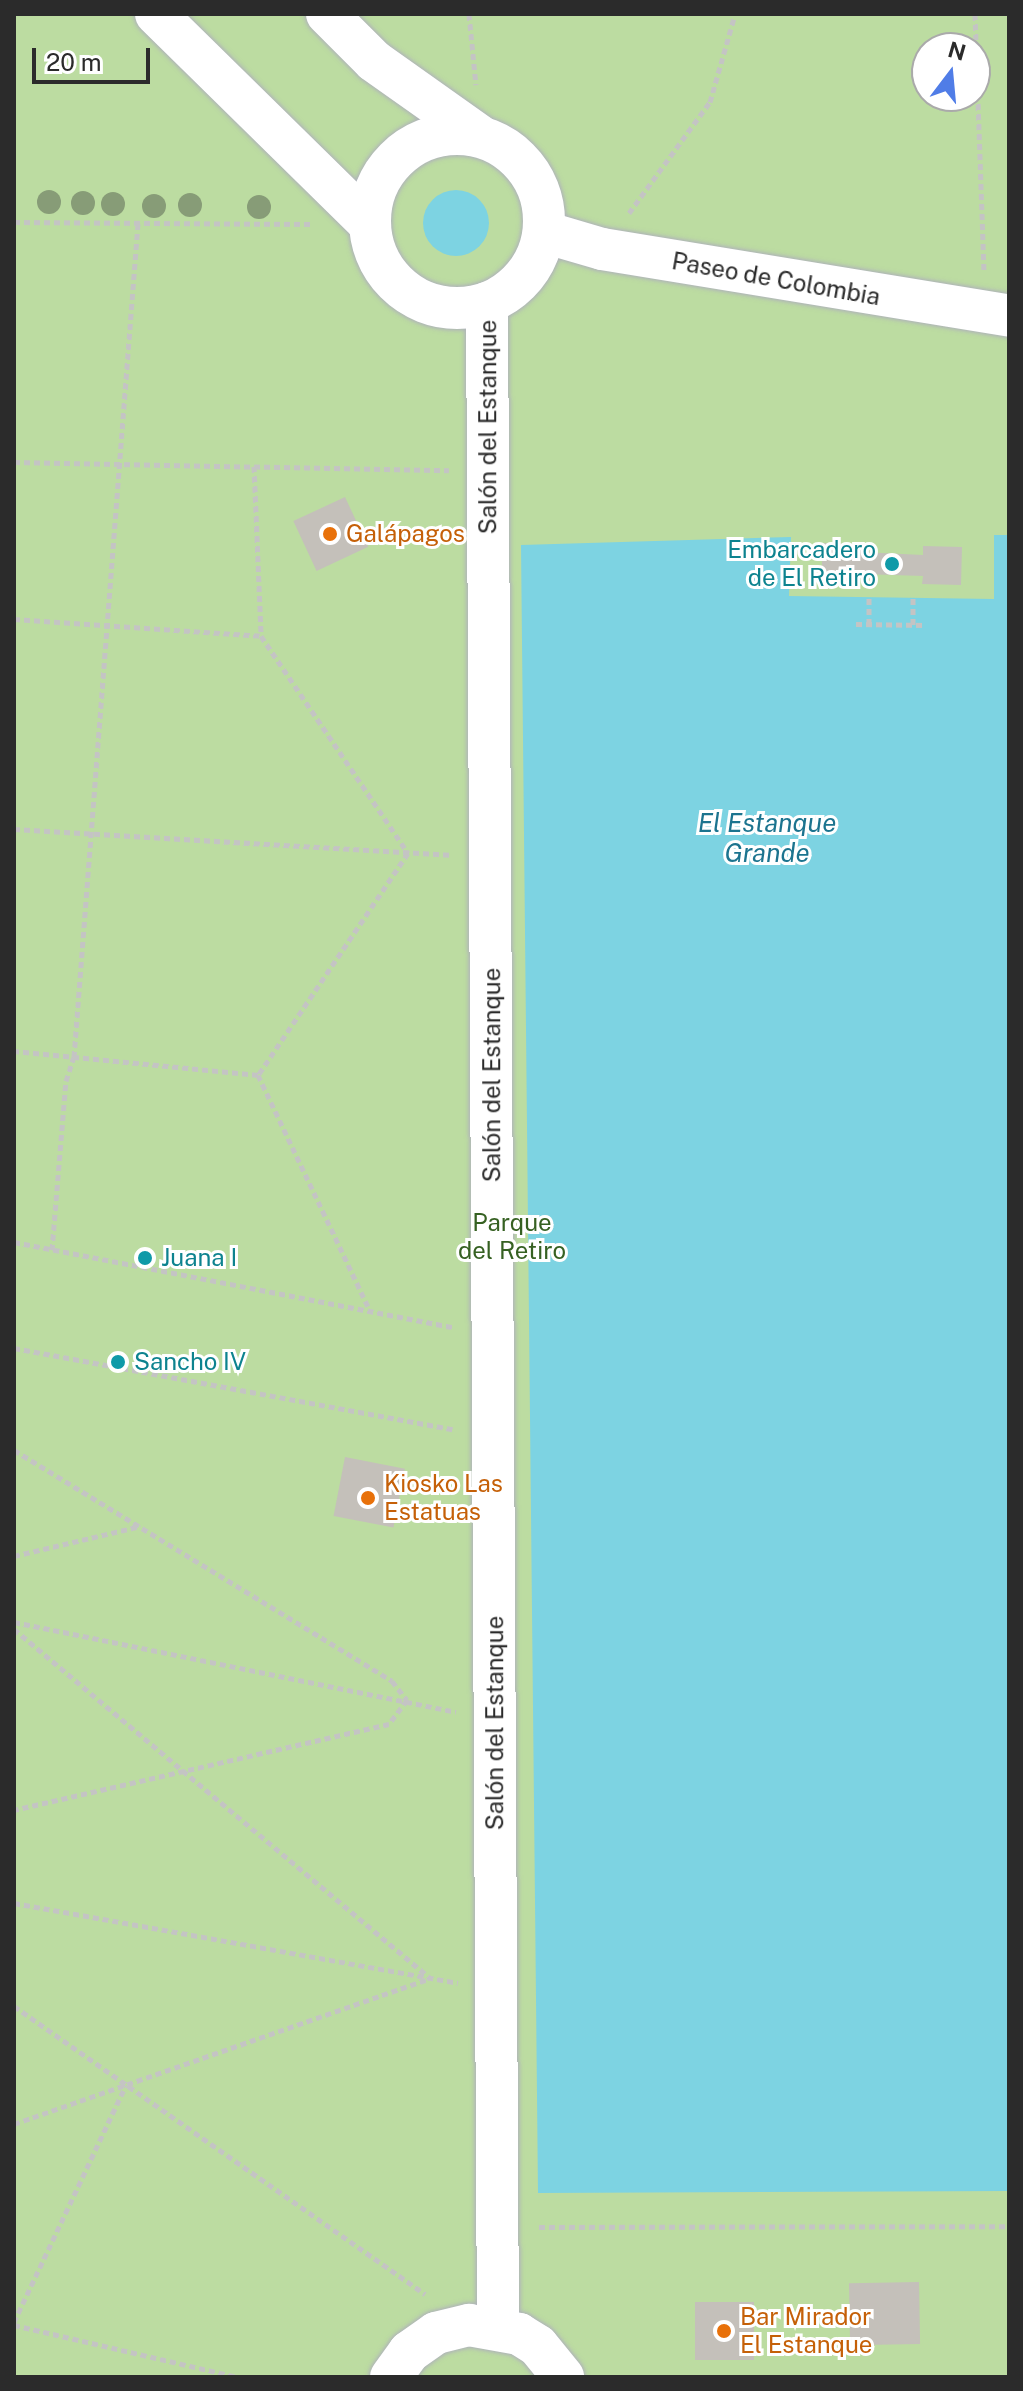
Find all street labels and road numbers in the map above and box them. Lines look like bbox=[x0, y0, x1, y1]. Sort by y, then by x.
street label: Paseo de Colombia bbox=[669, 246, 883, 312]
street label: Salón del Estanque bbox=[474, 320, 502, 534]
street label: Salón del Estanque bbox=[478, 968, 506, 1182]
street label: Salón del Estanque bbox=[481, 1616, 509, 1830]

